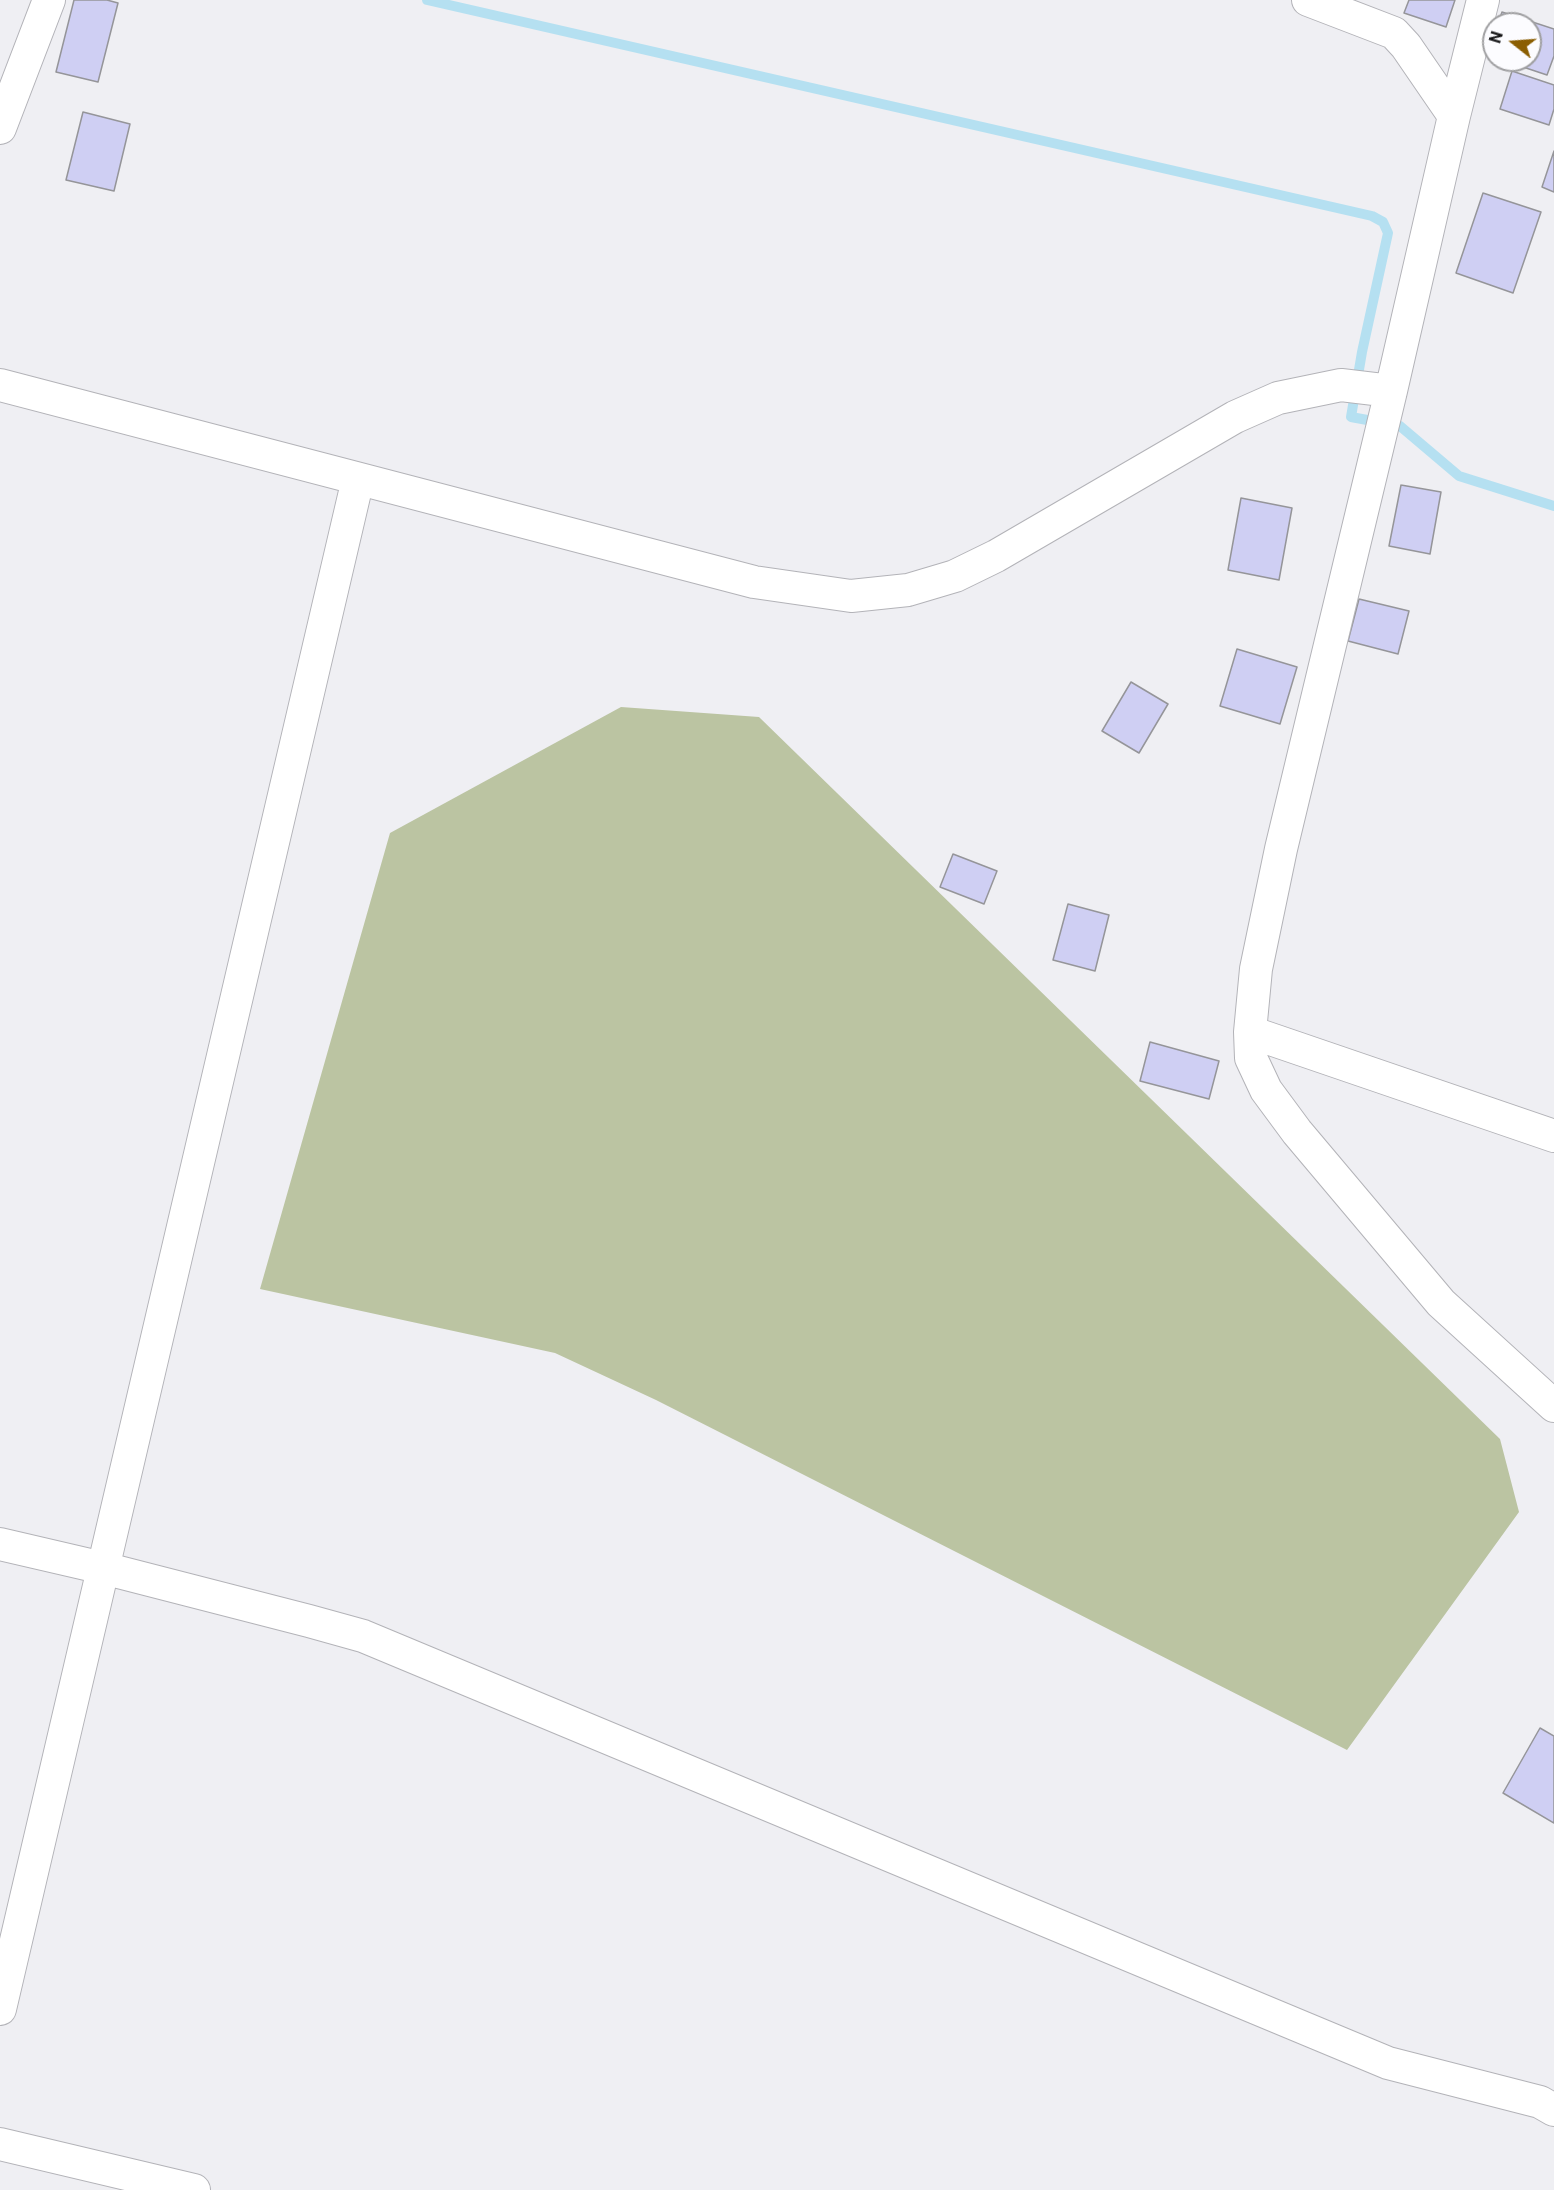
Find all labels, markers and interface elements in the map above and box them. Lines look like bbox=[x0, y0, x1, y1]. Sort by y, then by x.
north arrow bbox=[1482, 12, 1542, 72]
text: N bbox=[1485, 29, 1507, 45]

